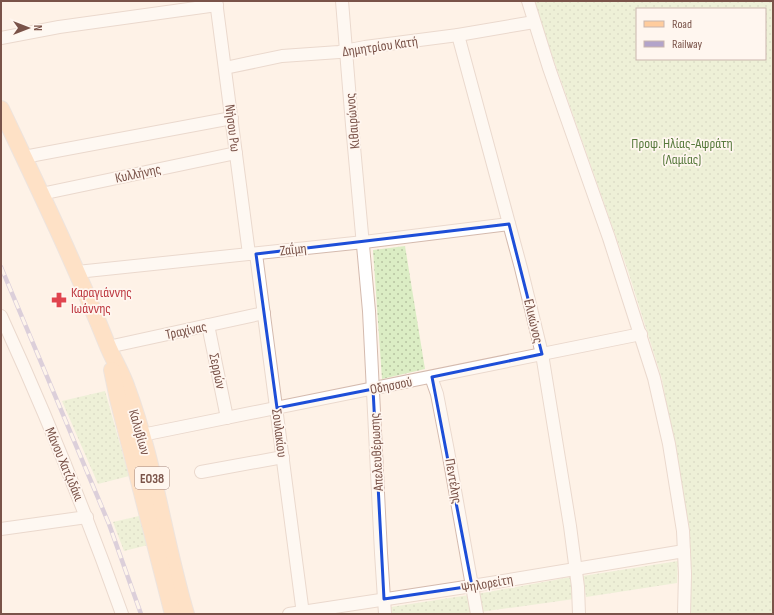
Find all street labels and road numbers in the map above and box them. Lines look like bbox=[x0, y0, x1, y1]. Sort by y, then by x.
street label: Δημητρίου Κατή bbox=[341, 33, 419, 60]
street label: Κιθαιρώνος bbox=[342, 92, 363, 150]
street label: Νήσου Ρω bbox=[221, 103, 244, 153]
street label: Κυλλήνης bbox=[114, 160, 163, 187]
street label: Ζαΐμη bbox=[279, 240, 307, 259]
street label: Ελικώνος bbox=[520, 297, 547, 345]
street label: Τραχίνας bbox=[164, 318, 208, 343]
street label: Σερρών bbox=[205, 352, 230, 391]
street label: Οδησσού bbox=[369, 373, 414, 398]
street label: Καλυβίων bbox=[125, 407, 154, 457]
street label: Σουλακίου bbox=[268, 408, 291, 458]
street label: Απελευθέρωσης bbox=[366, 412, 387, 492]
street label: Μάνου Χατζιδάκι bbox=[41, 425, 88, 504]
street label: Πεντέλης bbox=[441, 457, 466, 505]
road number: ΕΟ38 bbox=[135, 467, 169, 489]
street label: Ψηλορείτη bbox=[460, 571, 514, 596]

